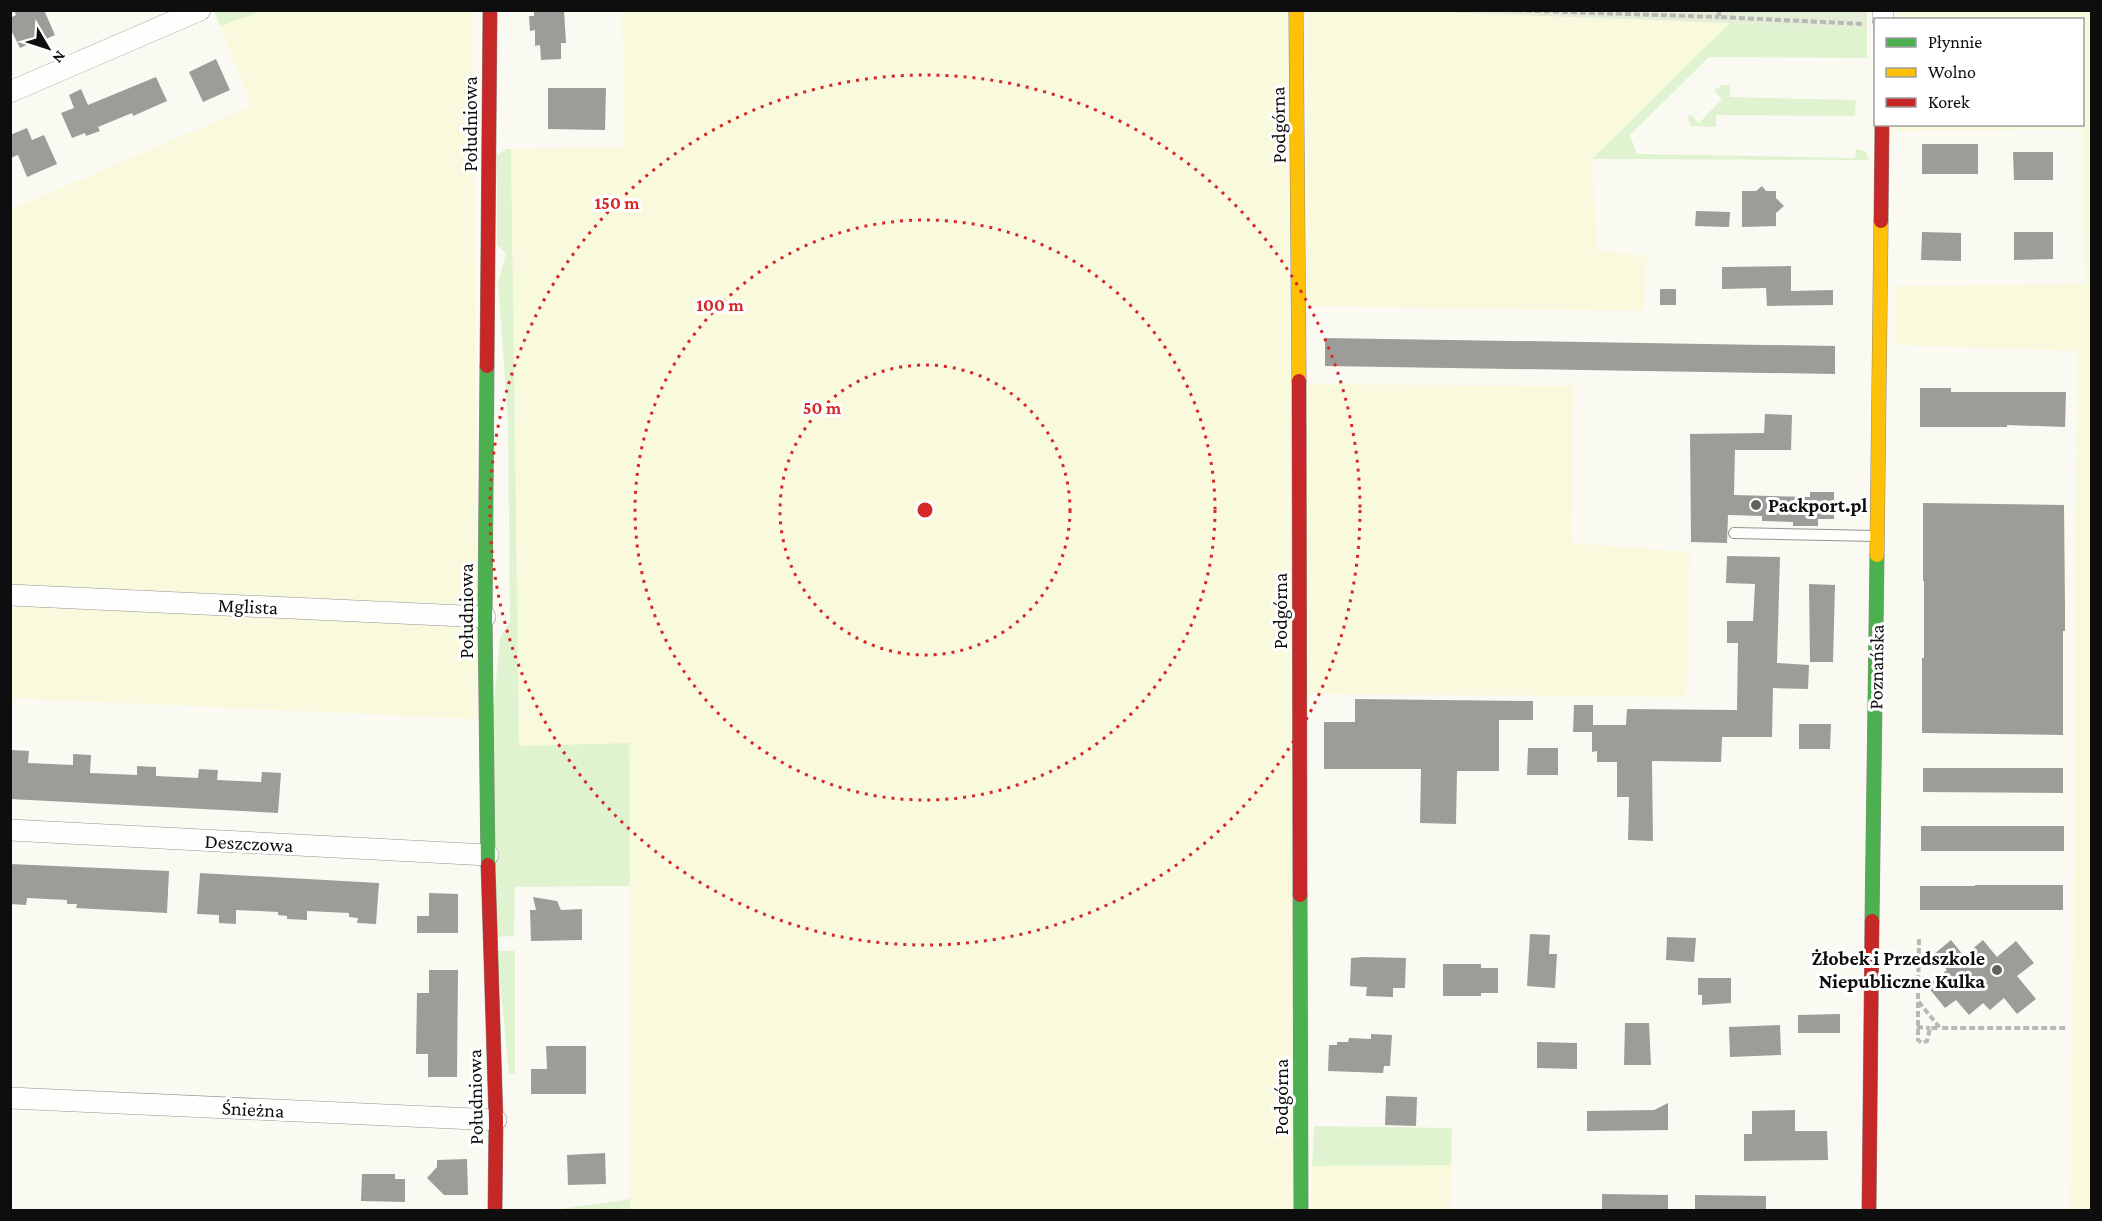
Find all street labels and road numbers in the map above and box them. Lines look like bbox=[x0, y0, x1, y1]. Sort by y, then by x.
street label: Południowa bbox=[459, 76, 481, 172]
street label: Podgórna bbox=[1266, 86, 1291, 164]
street label: Południowa bbox=[455, 563, 477, 659]
street label: Podgórna bbox=[1269, 573, 1292, 649]
street label: Mglista bbox=[217, 593, 279, 620]
street label: Poznańska bbox=[1864, 624, 1888, 710]
street label: Deszczowa bbox=[204, 830, 294, 856]
street label: Południowa bbox=[463, 1049, 487, 1145]
street label: Podgórna bbox=[1270, 1059, 1293, 1135]
street label: Śnieżna bbox=[221, 1096, 285, 1122]

